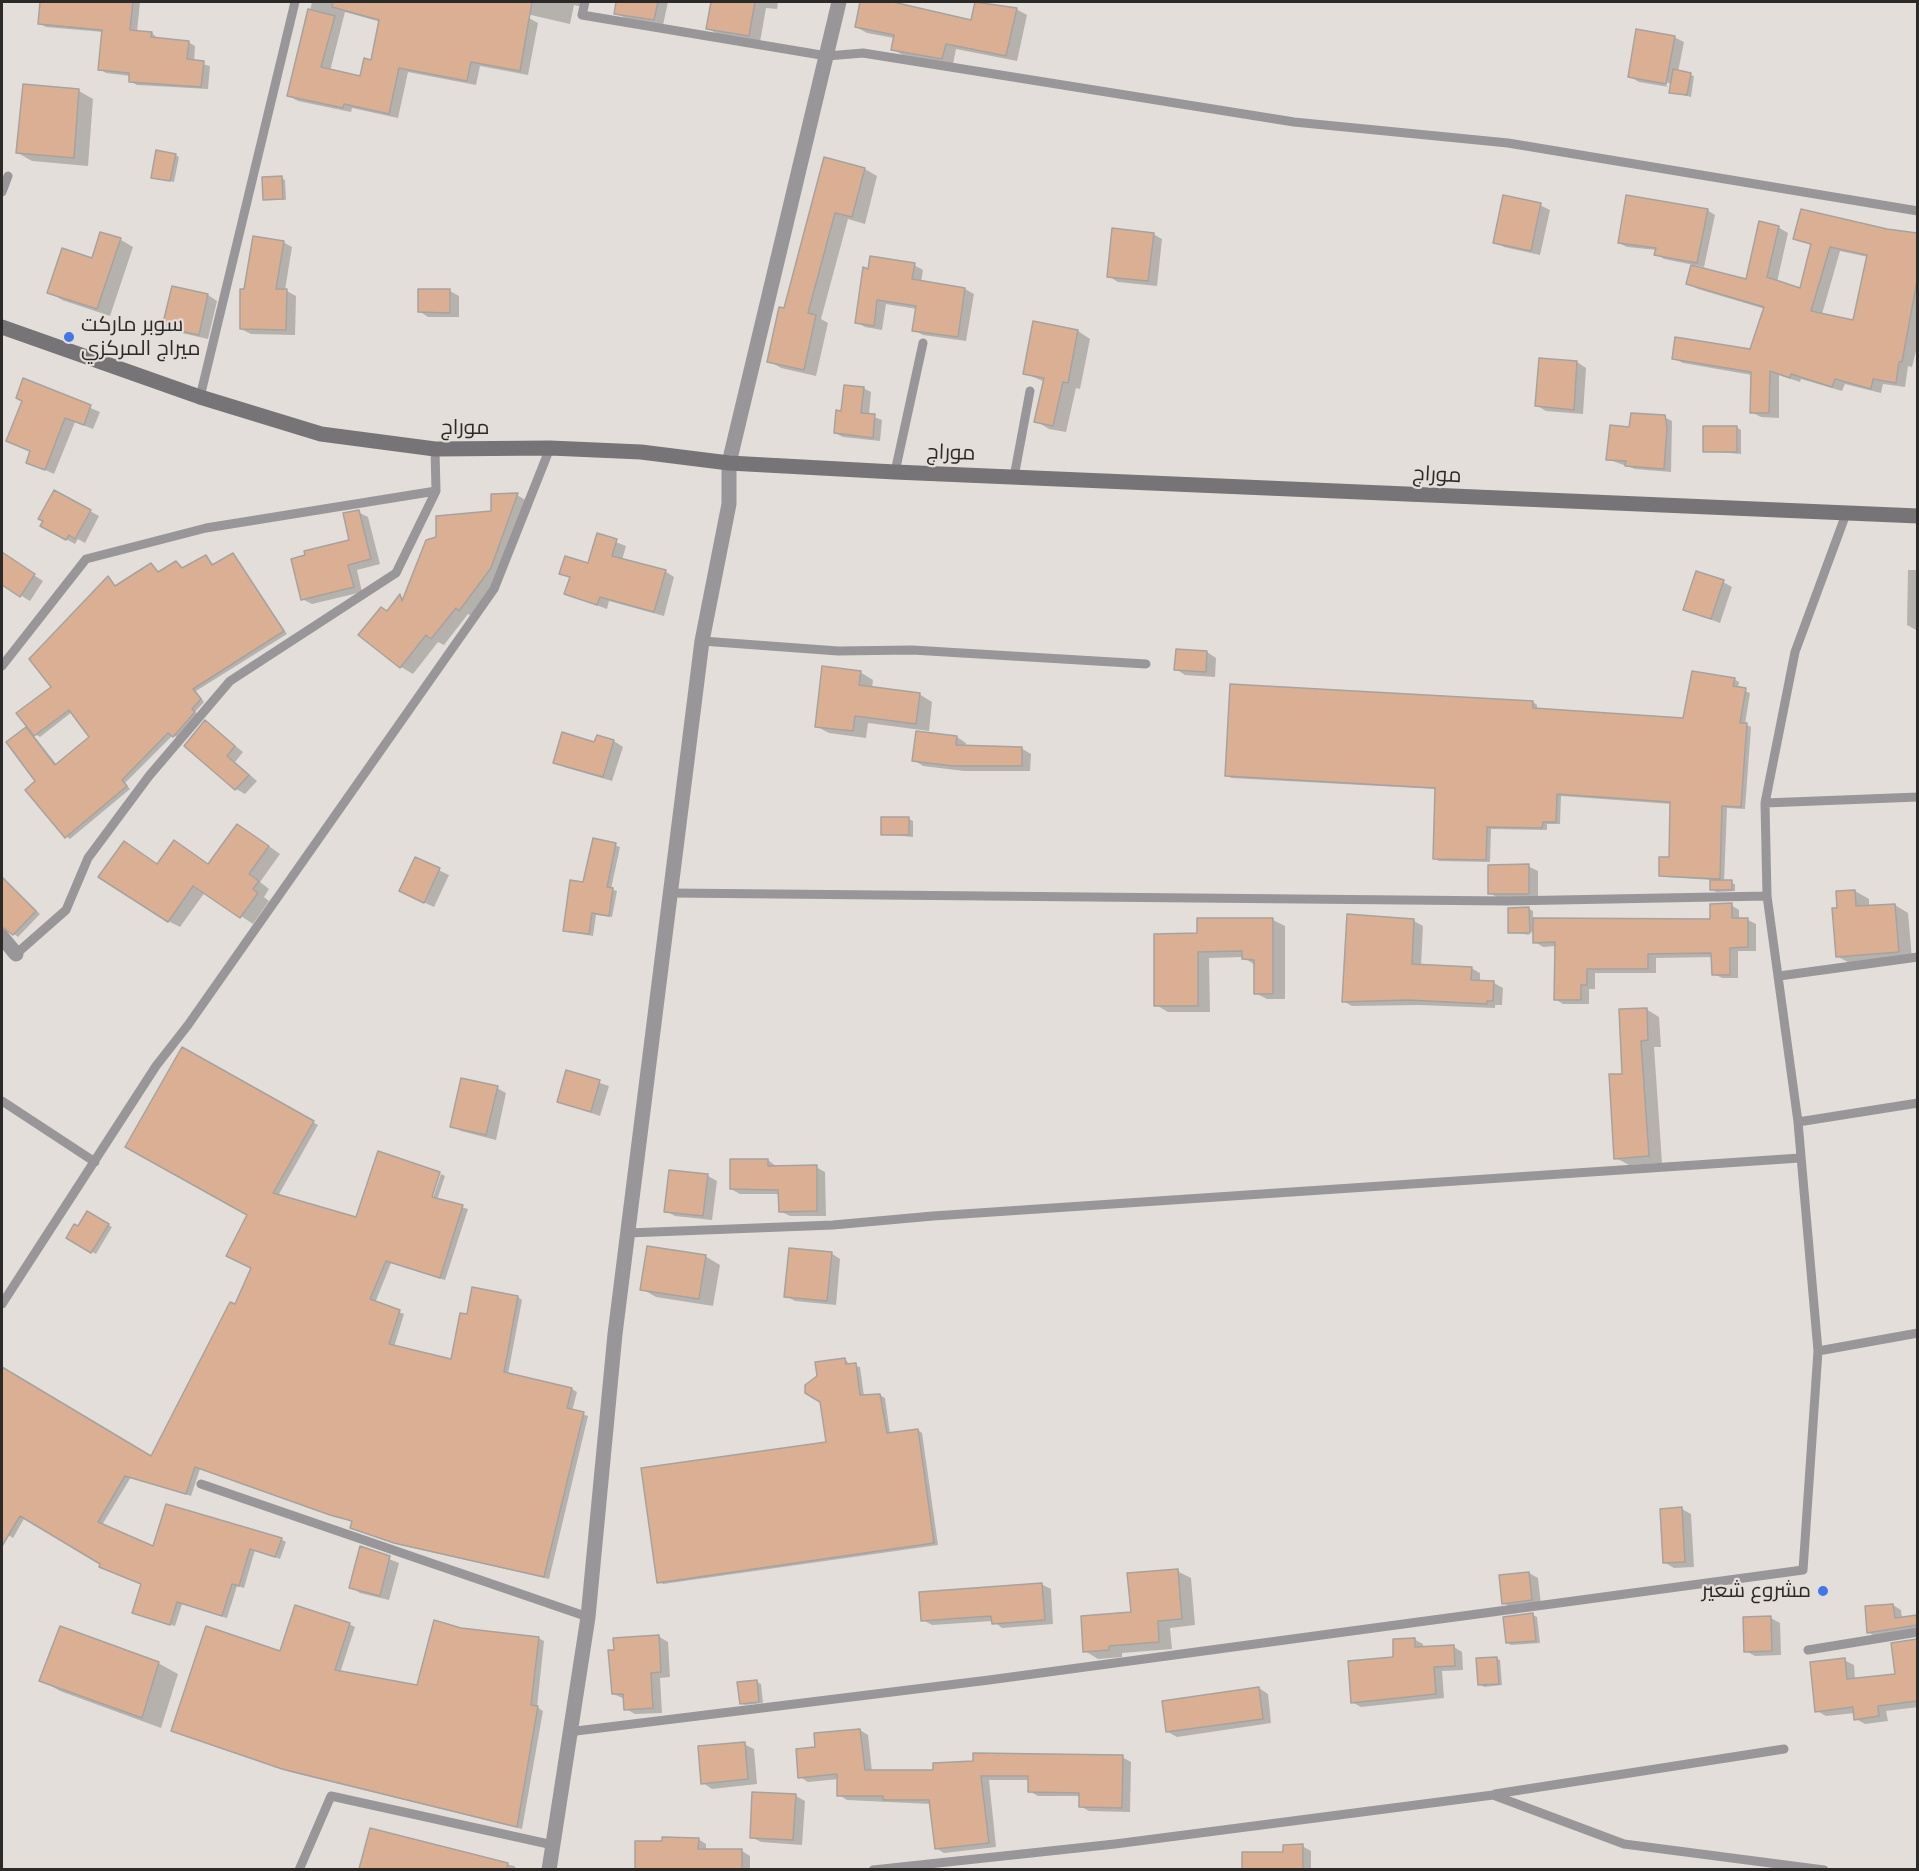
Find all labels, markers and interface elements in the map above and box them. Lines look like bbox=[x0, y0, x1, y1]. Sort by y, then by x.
place label: سوبر ماركت ميراج المركزي bbox=[81, 312, 200, 362]
marker: سوبر ماركت ميراج المركزي bbox=[62, 330, 76, 344]
street label: موراج bbox=[441, 415, 489, 441]
street label: موراج bbox=[926, 440, 976, 466]
street label: موراج bbox=[1412, 461, 1462, 489]
place label: مشروع شعير bbox=[1702, 1578, 1811, 1604]
marker: مشروع شعير bbox=[1816, 1584, 1830, 1598]

